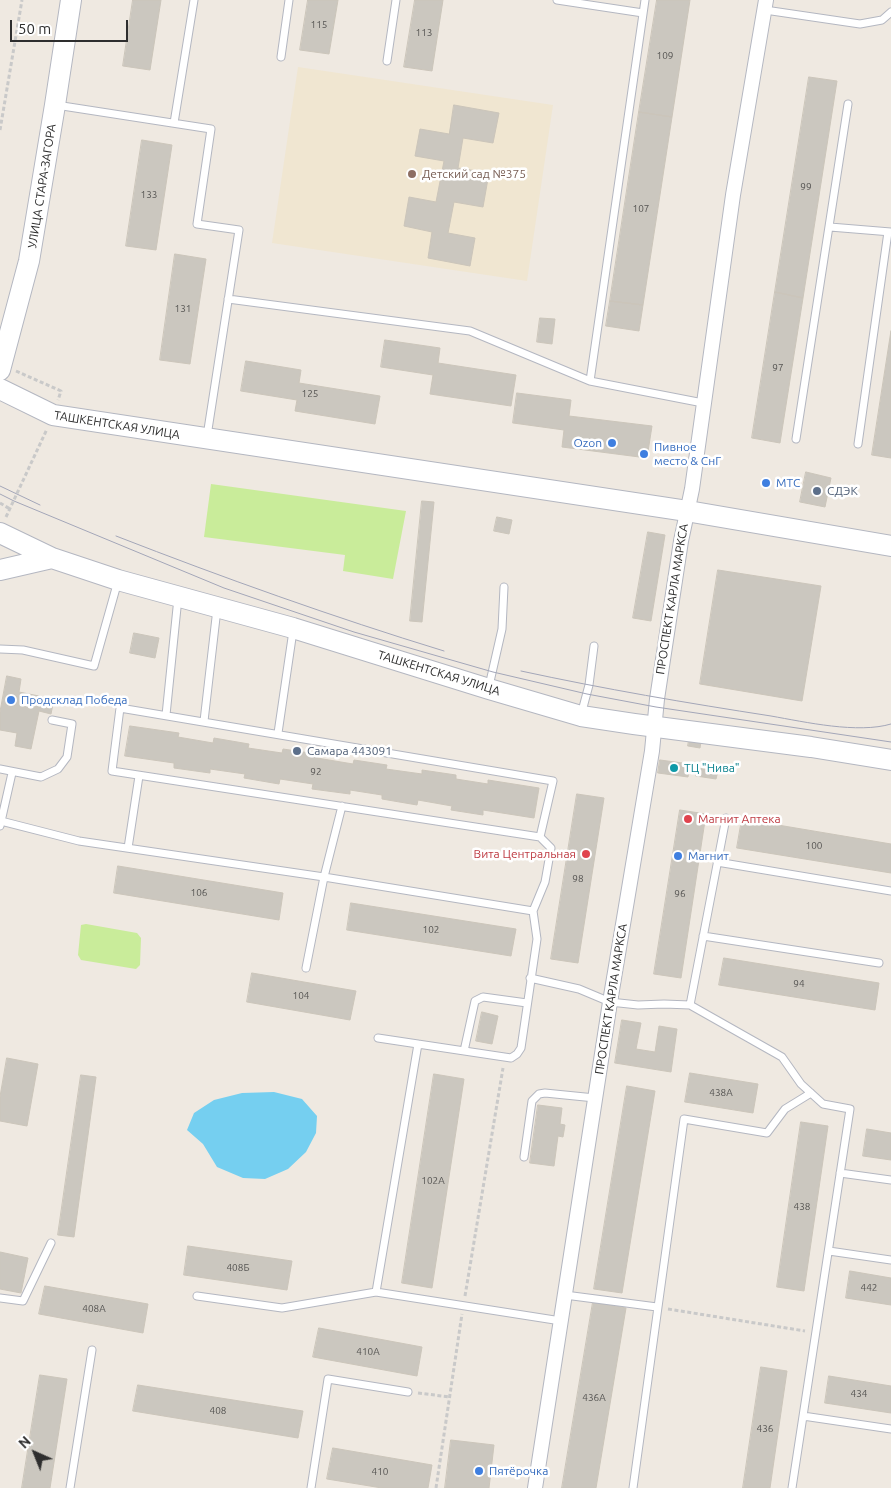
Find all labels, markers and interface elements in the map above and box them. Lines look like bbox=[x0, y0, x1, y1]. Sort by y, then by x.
scale bar bbox=[12, 10, 130, 42]
house number: 115 bbox=[311, 19, 327, 31]
text: 50 m bbox=[18, 20, 51, 37]
house number: 113 bbox=[416, 27, 432, 39]
house number: 109 bbox=[657, 50, 673, 62]
street label: УЛИЦА СТАРА-ЗАГОРА bbox=[25, 123, 59, 249]
place label: Детский сад №375 bbox=[422, 167, 526, 181]
marker: Детский сад №375 bbox=[406, 168, 418, 180]
house number: 99 bbox=[800, 181, 812, 193]
house number: 133 bbox=[141, 189, 157, 201]
house number: 107 bbox=[633, 203, 649, 215]
house number: 131 bbox=[175, 303, 191, 315]
house number: 97 bbox=[772, 362, 784, 374]
house number: 125 bbox=[302, 388, 318, 400]
street label: ТАШКЕНТСКАЯ УЛИЦА bbox=[53, 408, 181, 442]
place label: Ozon bbox=[573, 436, 602, 450]
marker: Ozon bbox=[606, 437, 618, 449]
place label: Пивное место & СнГ bbox=[654, 440, 721, 468]
marker: Пивное место & СнГ bbox=[638, 448, 650, 460]
place label: МТС bbox=[776, 476, 800, 490]
marker: МТС bbox=[760, 477, 772, 489]
place label: СДЭК bbox=[827, 484, 858, 498]
marker: СДЭК bbox=[811, 485, 823, 497]
street label: ПРОСПЕКТ КАРЛА МАРКСА bbox=[653, 522, 691, 676]
street label: ТАШКЕНТСКАЯ УЛИЦА bbox=[376, 648, 502, 698]
place label: Продсклад Победа bbox=[21, 693, 127, 707]
marker: Продсклад Победа bbox=[5, 694, 17, 706]
place label: Самара 443091 bbox=[307, 744, 392, 758]
marker: Самара 443091 bbox=[291, 745, 303, 757]
place label: ТЦ "Нива" bbox=[684, 761, 740, 775]
marker: ТЦ "Нива" bbox=[668, 762, 680, 774]
house number: 92 bbox=[310, 766, 322, 778]
place label: Магнит Аптека bbox=[698, 812, 781, 826]
marker: Магнит Аптека bbox=[682, 813, 694, 825]
house number: 100 bbox=[806, 840, 822, 852]
place label: Вита Центральная bbox=[474, 847, 576, 861]
marker: Вита Центральная bbox=[580, 848, 592, 860]
place label: Магнит bbox=[688, 849, 729, 863]
marker: Магнит bbox=[672, 850, 684, 862]
house number: 98 bbox=[572, 873, 584, 885]
house number: 106 bbox=[191, 887, 207, 899]
house number: 96 bbox=[674, 888, 686, 900]
street label: ПРОСПЕКТ КАРЛА МАРКСА bbox=[592, 922, 630, 1076]
house number: 102 bbox=[423, 924, 439, 936]
house number: 94 bbox=[793, 978, 805, 990]
house number: 104 bbox=[293, 990, 309, 1002]
house number: 438А bbox=[709, 1087, 733, 1099]
house number: 102А bbox=[421, 1175, 445, 1187]
house number: 438 bbox=[794, 1201, 810, 1213]
house number: 408Б bbox=[226, 1262, 250, 1274]
house number: 442 bbox=[861, 1282, 877, 1294]
house number: 408А bbox=[82, 1303, 106, 1315]
house number: 410А bbox=[356, 1346, 380, 1358]
house number: 434 bbox=[851, 1388, 867, 1400]
house number: 436А bbox=[582, 1392, 606, 1404]
house number: 408 bbox=[210, 1405, 226, 1417]
house number: 436 bbox=[757, 1423, 773, 1435]
north arrow bbox=[10, 1428, 60, 1478]
text: N bbox=[15, 1433, 34, 1452]
place label: Пятёрочка bbox=[489, 1464, 548, 1478]
marker: Пятёрочка bbox=[473, 1465, 485, 1477]
house number: 410 bbox=[372, 1466, 388, 1478]

